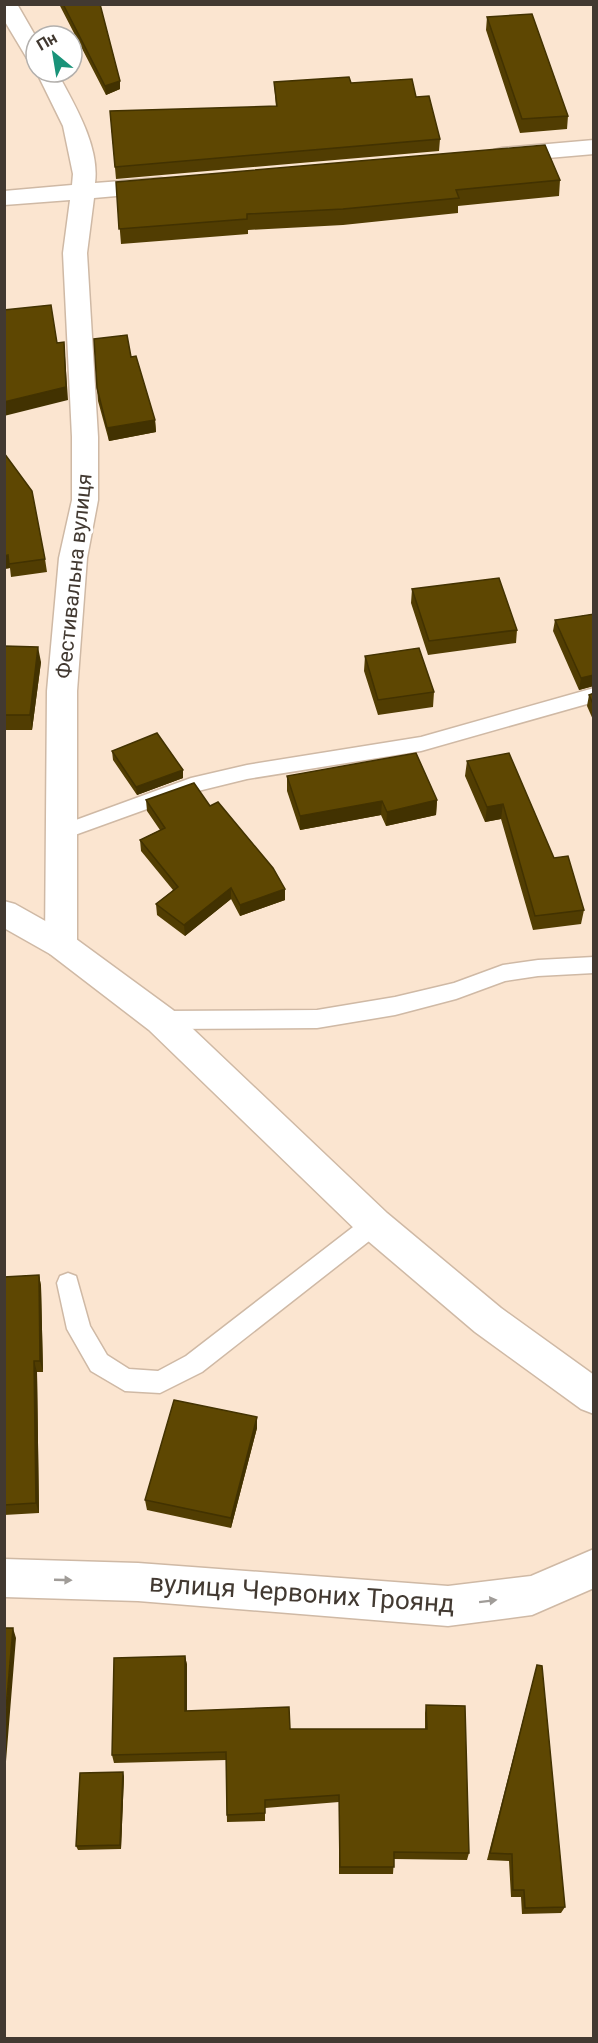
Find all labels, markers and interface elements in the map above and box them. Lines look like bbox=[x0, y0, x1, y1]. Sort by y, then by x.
north arrow bbox=[24, 24, 84, 84]
text: Пн bbox=[33, 28, 60, 55]
street label: Фестивальна вулиця bbox=[51, 472, 97, 680]
street label: вулиця Червоних Троянд bbox=[148, 1567, 456, 1619]
one-way arrow bbox=[53, 1575, 72, 1585]
one-way arrow bbox=[478, 1596, 497, 1605]

